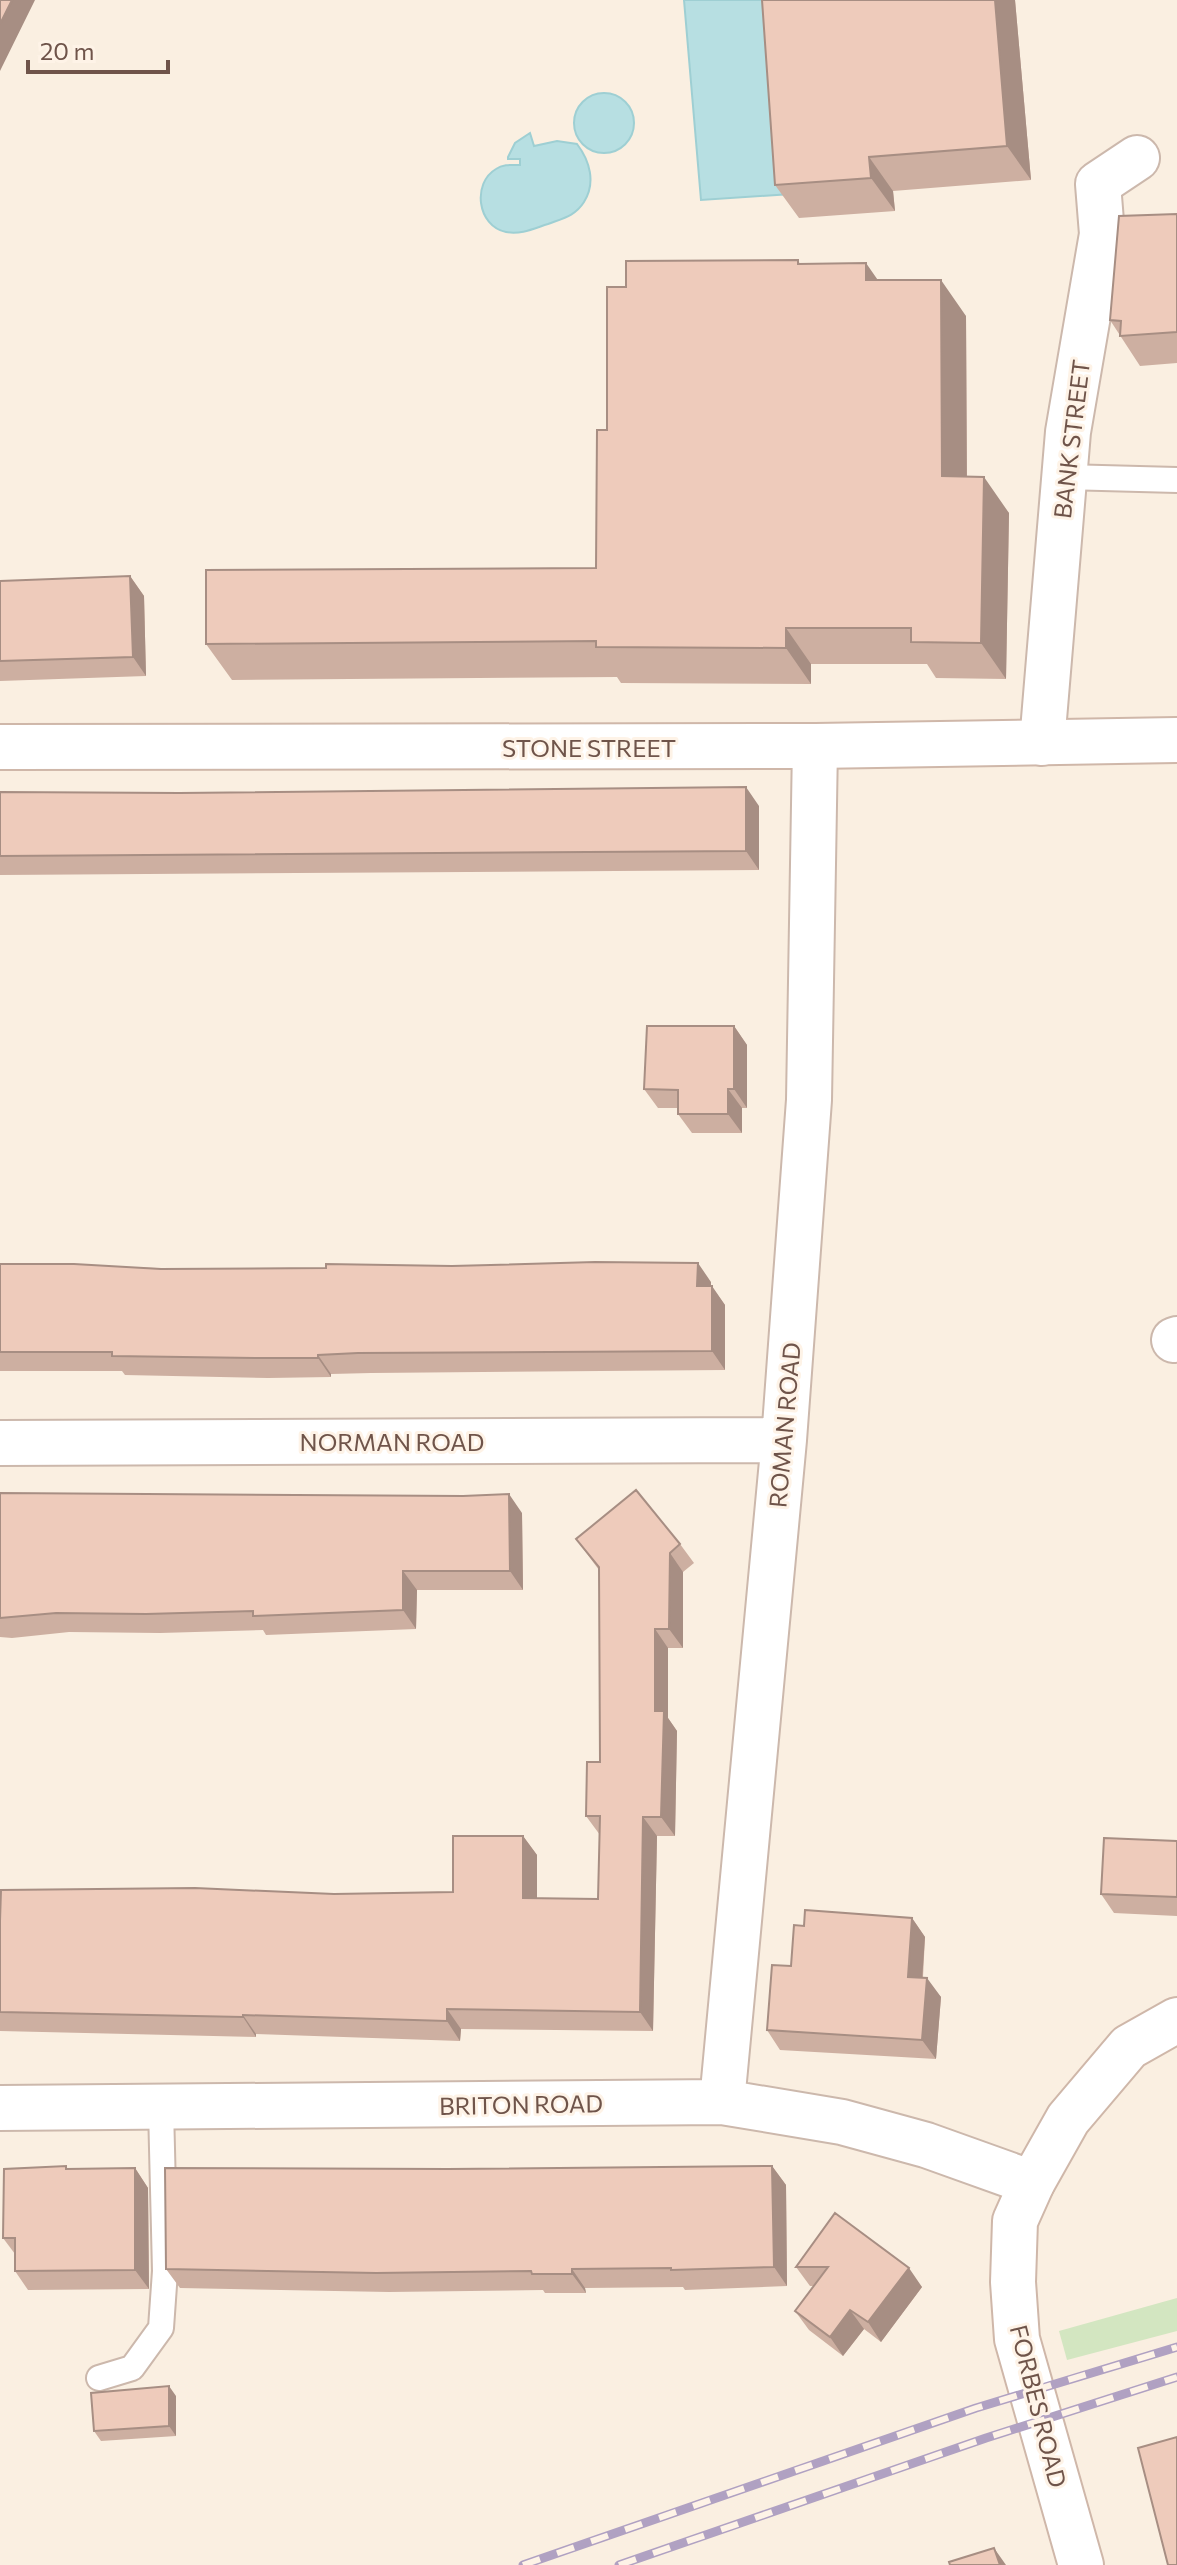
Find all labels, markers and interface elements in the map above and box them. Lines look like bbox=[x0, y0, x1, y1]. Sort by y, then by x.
scale bar bbox=[28, 24, 168, 74]
text: 20 m bbox=[40, 36, 94, 65]
street label: BANK STREET bbox=[1047, 358, 1095, 520]
street label: STONE STREET bbox=[502, 733, 676, 762]
street label: ROMAN ROAD bbox=[762, 1341, 806, 1509]
street label: NORMAN ROAD bbox=[300, 1427, 484, 1456]
street label: BRITON ROAD bbox=[439, 2088, 603, 2120]
street label: FORBES ROAD bbox=[1005, 2322, 1073, 2490]

